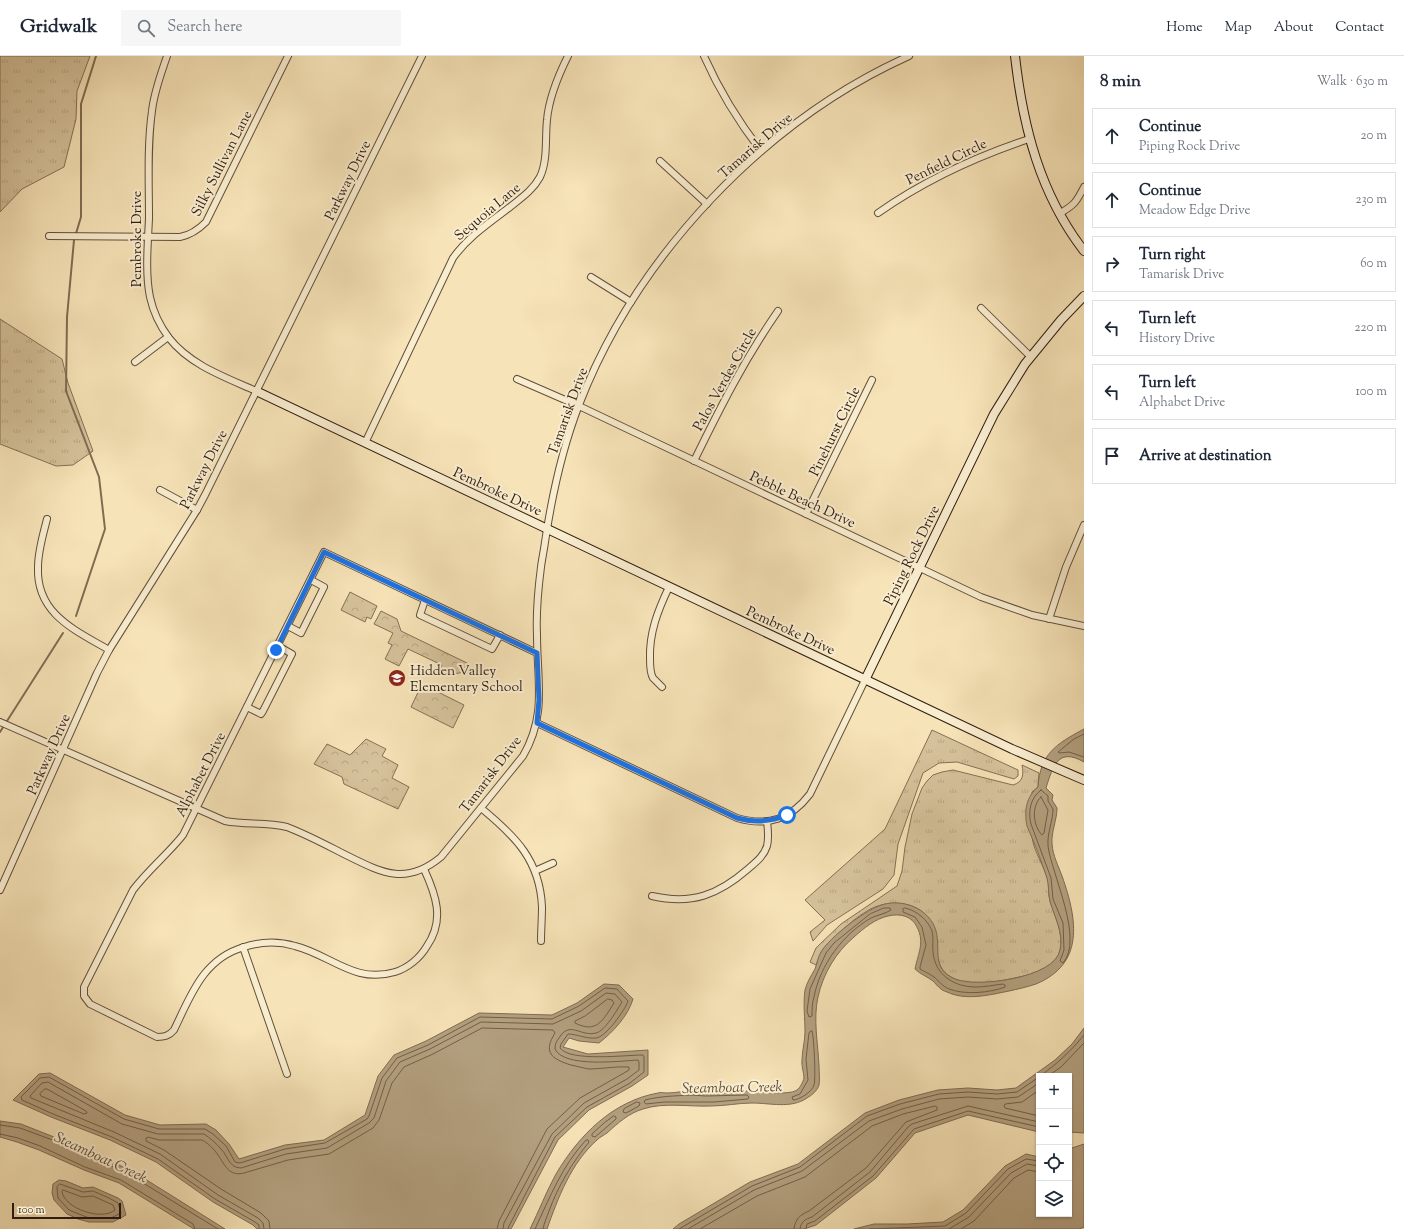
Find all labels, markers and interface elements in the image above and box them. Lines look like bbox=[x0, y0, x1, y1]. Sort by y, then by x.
search box bbox=[121, 10, 401, 46]
text: Gridwalk bbox=[20, 14, 97, 41]
icon: search bbox=[135, 17, 157, 39]
text: Search here bbox=[167, 17, 243, 38]
text: Home bbox=[1166, 18, 1203, 38]
text: Map bbox=[1225, 18, 1252, 38]
text: About bbox=[1274, 18, 1313, 38]
text: Contact bbox=[1335, 18, 1384, 38]
text: 8 min bbox=[1100, 70, 1141, 94]
text: Walk · 630 m bbox=[1317, 73, 1388, 91]
street label: Silky Sullivan Lane bbox=[187, 108, 258, 220]
street label: Tamarisk Drive bbox=[715, 109, 798, 184]
text: Continue bbox=[1139, 117, 1201, 138]
icon: ahead bbox=[1101, 125, 1123, 147]
text: 20 m bbox=[1361, 127, 1387, 145]
street label: Penfield Circle bbox=[903, 135, 991, 191]
street label: Parkway Drive bbox=[321, 137, 377, 224]
text: Piping Rock Drive bbox=[1139, 138, 1240, 156]
street label: Sequoia Lane bbox=[451, 179, 526, 246]
text: Continue bbox=[1139, 181, 1201, 202]
icon: ahead bbox=[1101, 189, 1123, 211]
street label: Pembroke Drive bbox=[128, 191, 148, 287]
text: 230 m bbox=[1355, 191, 1387, 209]
text: Meadow Edge Drive bbox=[1139, 202, 1251, 220]
text: Turn right bbox=[1139, 245, 1205, 266]
icon: right bbox=[1101, 253, 1123, 275]
text: 60 m bbox=[1360, 255, 1387, 273]
text: Tamarisk Drive bbox=[1139, 266, 1224, 284]
text: Turn left bbox=[1139, 309, 1196, 330]
icon: left bbox=[1101, 317, 1123, 339]
text: 220 m bbox=[1354, 319, 1387, 337]
street label: Palos Verdes Circle bbox=[689, 325, 762, 435]
text: History Drive bbox=[1139, 330, 1215, 348]
street label: Tamarisk Drive bbox=[544, 365, 594, 458]
text: Turn left bbox=[1139, 373, 1196, 394]
icon: left bbox=[1101, 381, 1123, 403]
text: 100 m bbox=[1355, 383, 1387, 401]
street label: Pinehurst Circle bbox=[805, 384, 866, 480]
text: Alphabet Drive bbox=[1139, 394, 1225, 412]
street label: Parkway Drive bbox=[176, 427, 233, 513]
icon: arrive bbox=[1101, 445, 1123, 467]
text: Arrive at destination bbox=[1139, 446, 1272, 467]
street label: Pembroke Drive bbox=[449, 463, 545, 522]
street label: Pebble Beach Drive bbox=[746, 467, 858, 534]
street label: Piping Rock Drive bbox=[880, 502, 946, 609]
street label: Pembroke Drive bbox=[742, 602, 838, 661]
route end bbox=[267, 641, 285, 659]
place label: Hidden Valley Elementary School bbox=[410, 662, 523, 698]
school or university icon: Hidden Valley Elementary School bbox=[387, 668, 407, 688]
street label: Parkway Drive bbox=[23, 711, 77, 799]
street label: Alphabet Drive bbox=[172, 729, 232, 821]
street label: Tamarisk Drive bbox=[456, 732, 527, 818]
route start bbox=[778, 806, 796, 824]
map controls bbox=[1036, 1073, 1072, 1217]
button: + bbox=[1036, 1073, 1072, 1109]
water label: Steamboat Creek bbox=[682, 1077, 783, 1100]
button: − bbox=[1036, 1109, 1072, 1145]
water label: Steamboat Creek bbox=[50, 1128, 150, 1189]
button: locate bbox=[1036, 1145, 1072, 1181]
button: layers bbox=[1036, 1181, 1072, 1217]
scale bar bbox=[12, 1201, 121, 1220]
text: 100 m bbox=[18, 1202, 45, 1218]

